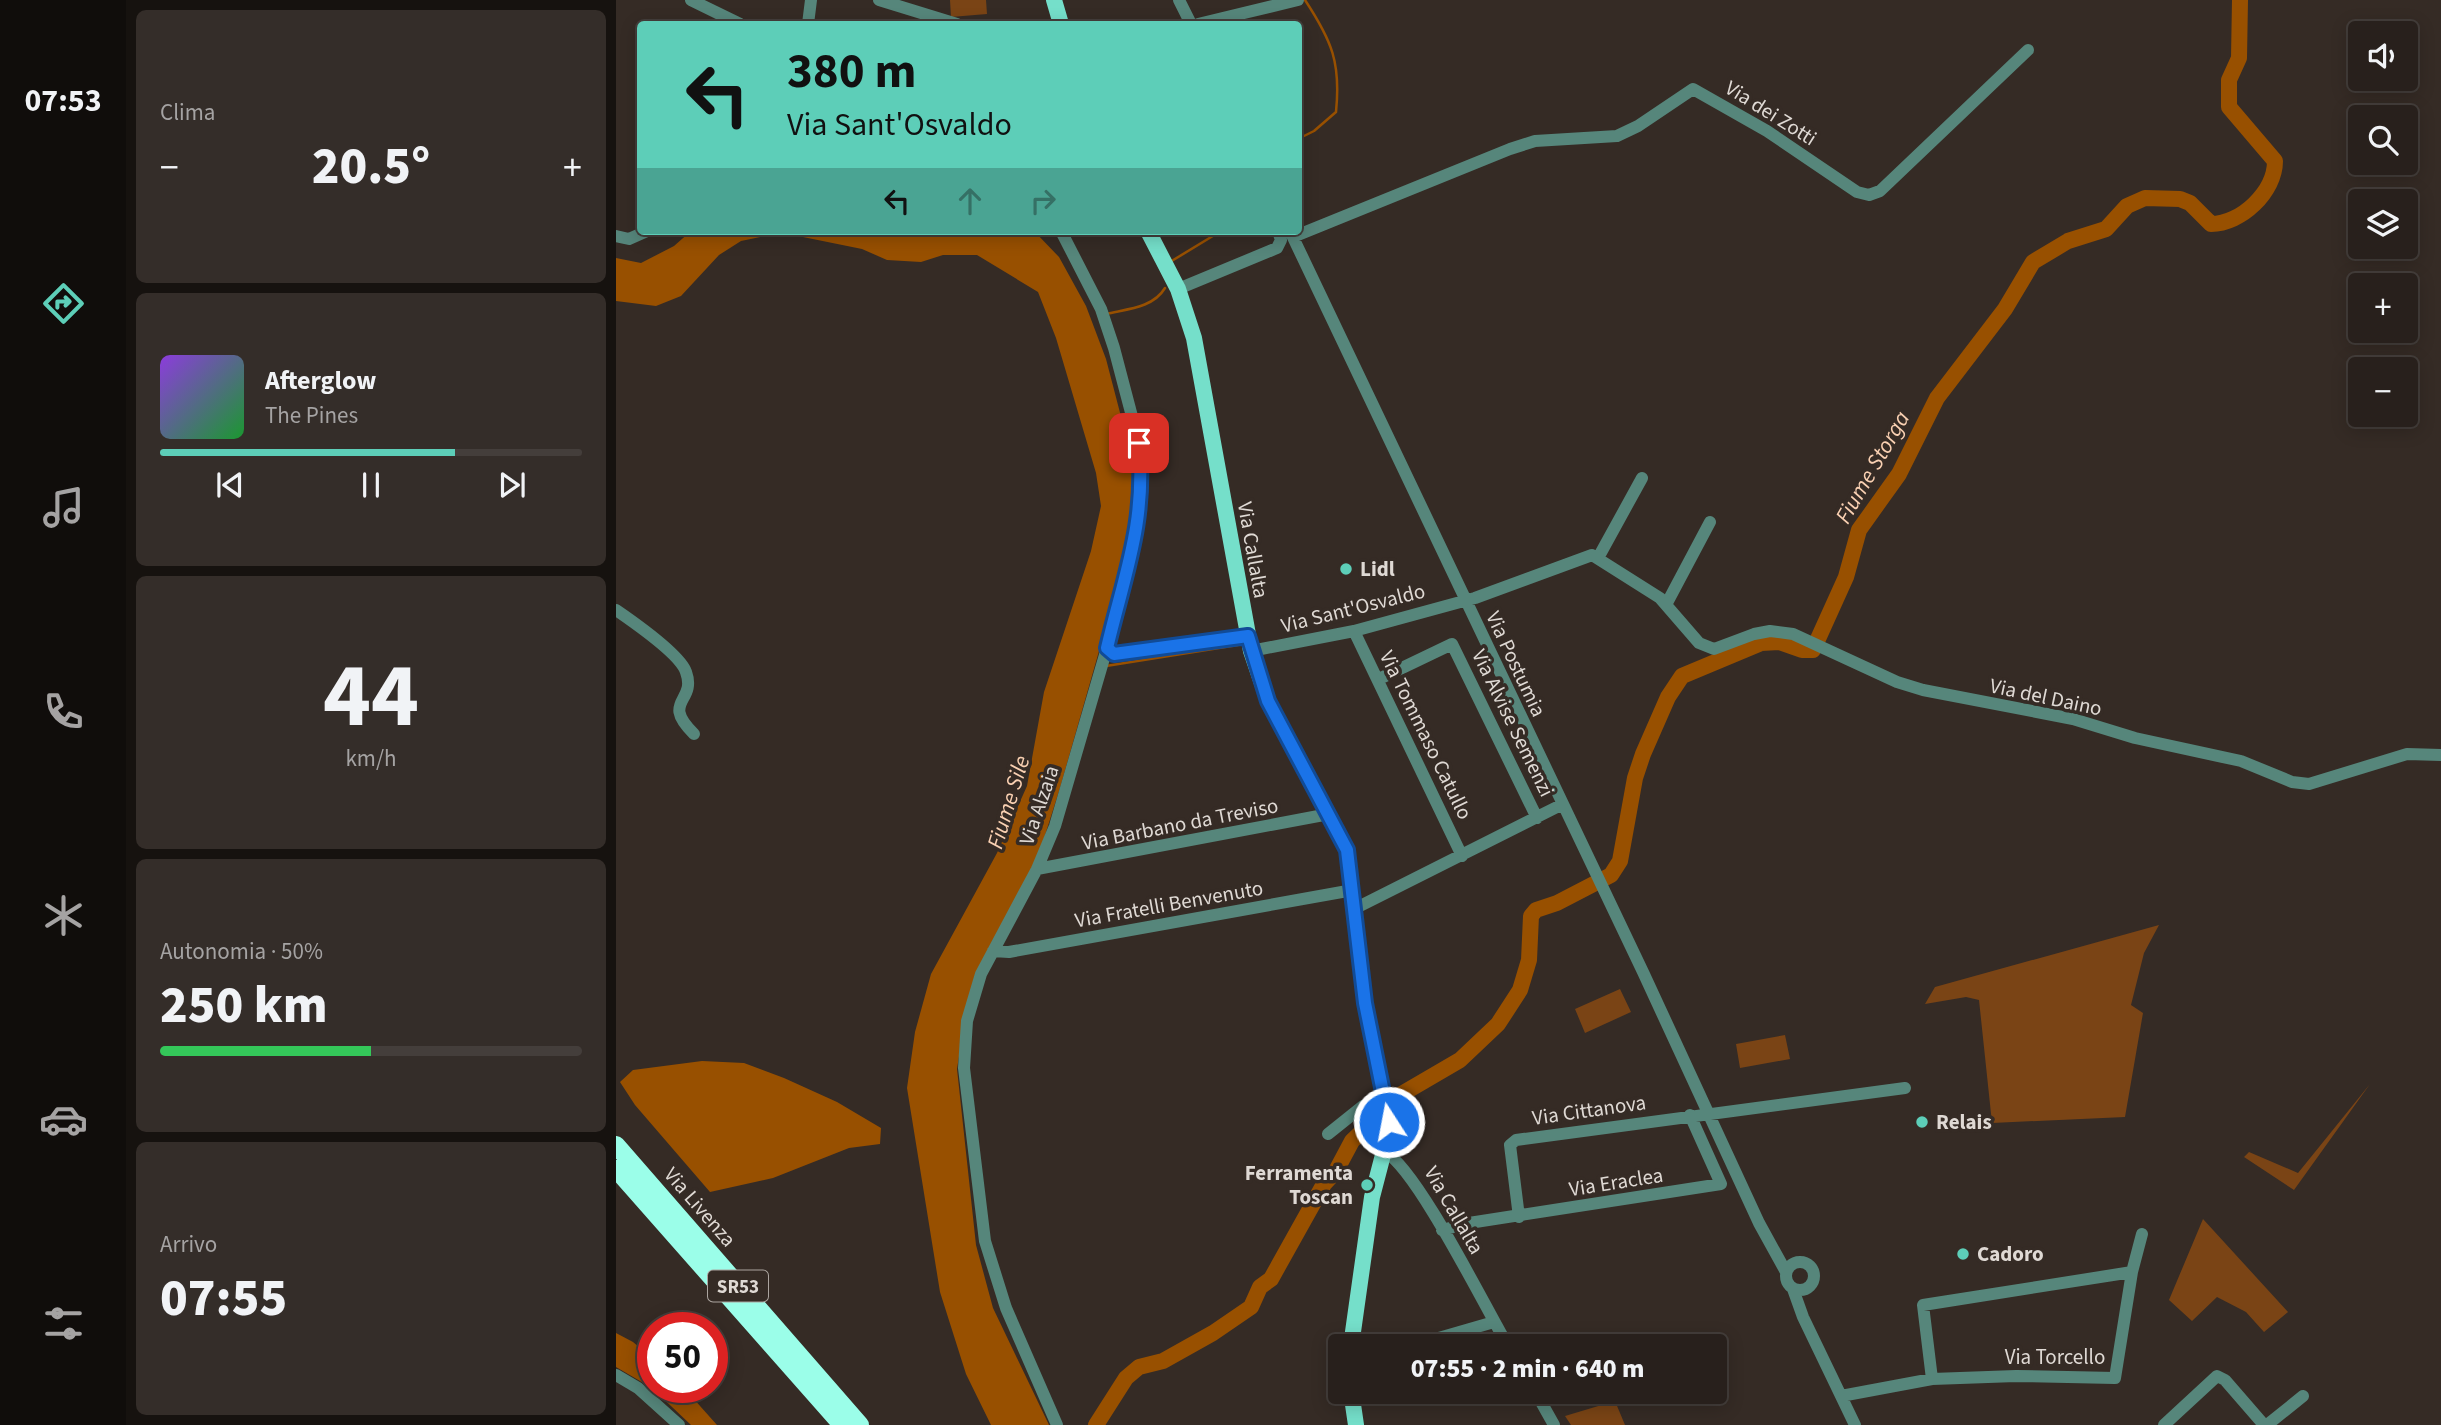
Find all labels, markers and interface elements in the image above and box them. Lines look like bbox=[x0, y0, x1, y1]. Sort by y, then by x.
map controls bbox=[2348, 21, 2418, 427]
button: sound bbox=[2348, 21, 2418, 91]
text: 380 m bbox=[787, 37, 916, 107]
icon: left bbox=[672, 49, 763, 140]
street label: Via dei Zotti bbox=[1719, 73, 1823, 153]
text: 07:53 bbox=[24, 78, 102, 124]
text: Clima bbox=[160, 96, 215, 129]
text: Via Sant'Osvaldo bbox=[787, 102, 1012, 148]
button: search bbox=[2348, 105, 2418, 175]
text: 20.5° bbox=[312, 130, 430, 204]
text: − bbox=[160, 141, 179, 195]
text: + bbox=[563, 141, 582, 195]
icon: left bbox=[878, 182, 916, 220]
icon: ahead bbox=[951, 182, 989, 220]
icon: right bbox=[1024, 182, 1062, 220]
button: layers bbox=[2348, 189, 2418, 259]
button: + bbox=[2348, 273, 2418, 343]
icon: directions bbox=[39, 279, 88, 328]
button: − bbox=[2348, 357, 2418, 427]
text: Afterglow bbox=[265, 362, 376, 399]
text: The Pines bbox=[265, 399, 358, 432]
water label: Fiume Storga bbox=[1827, 405, 1918, 530]
pin bbox=[1109, 413, 1169, 473]
icon: arrive bbox=[1120, 424, 1158, 462]
icon: previous bbox=[211, 466, 249, 504]
icon: pause bbox=[352, 466, 390, 504]
icon: next bbox=[493, 466, 531, 504]
icon: music bbox=[39, 483, 88, 532]
street label: Via Callalta bbox=[1230, 500, 1276, 600]
place label: Lidl bbox=[1360, 554, 1395, 584]
marker: Lidl bbox=[1338, 561, 1354, 577]
street label: Via Sant'Osvaldo bbox=[1278, 576, 1428, 640]
street label: Via Postumia bbox=[1478, 606, 1554, 722]
text: 44 bbox=[323, 632, 419, 761]
street label: Via Alvise Semenzi bbox=[1464, 644, 1562, 802]
street label: Via Tommaso Catullo bbox=[1372, 645, 1480, 825]
street label: Via del Daino bbox=[1987, 670, 2105, 724]
icon: phone bbox=[39, 687, 88, 736]
text: km/h bbox=[345, 742, 397, 775]
water label: Fiume Sile bbox=[979, 751, 1038, 853]
street label: Via Alzaia bbox=[1011, 761, 1067, 849]
street label: Via Barbano da Treviso bbox=[1079, 790, 1281, 858]
street label: Via Fratelli Benvenuto bbox=[1073, 873, 1265, 935]
icon: climate bbox=[39, 891, 88, 940]
text: Autonomia · 50% bbox=[160, 935, 323, 968]
text: 250 km bbox=[160, 969, 328, 1043]
position arrow bbox=[1352, 1085, 1426, 1159]
street label: Via Cittanova bbox=[1530, 1087, 1648, 1133]
icon: car bbox=[39, 1095, 88, 1144]
place label: Relais bbox=[1936, 1107, 1992, 1137]
marker: Relais bbox=[1914, 1114, 1930, 1130]
place label: Ferramenta Toscan bbox=[1245, 1158, 1353, 1212]
street label: Via Callalta bbox=[1417, 1160, 1491, 1260]
street label: Via Eraclea bbox=[1567, 1160, 1665, 1204]
street label: Via Livenza bbox=[657, 1161, 743, 1253]
marker: Ferramenta Toscan bbox=[1359, 1177, 1375, 1193]
text: Arrivo bbox=[160, 1228, 217, 1261]
place label: Cadoro bbox=[1977, 1239, 2044, 1269]
marker: Cadoro bbox=[1955, 1246, 1971, 1262]
text: 07:55 bbox=[160, 1262, 287, 1336]
road number: SR53 bbox=[708, 1270, 768, 1302]
icon: filters bbox=[39, 1299, 88, 1348]
speed limit sign: 50 bbox=[637, 1312, 728, 1403]
street label: Via Torcello bbox=[2005, 1342, 2105, 1372]
text: 07:55 · 2 min · 640 m bbox=[1411, 1350, 1644, 1387]

